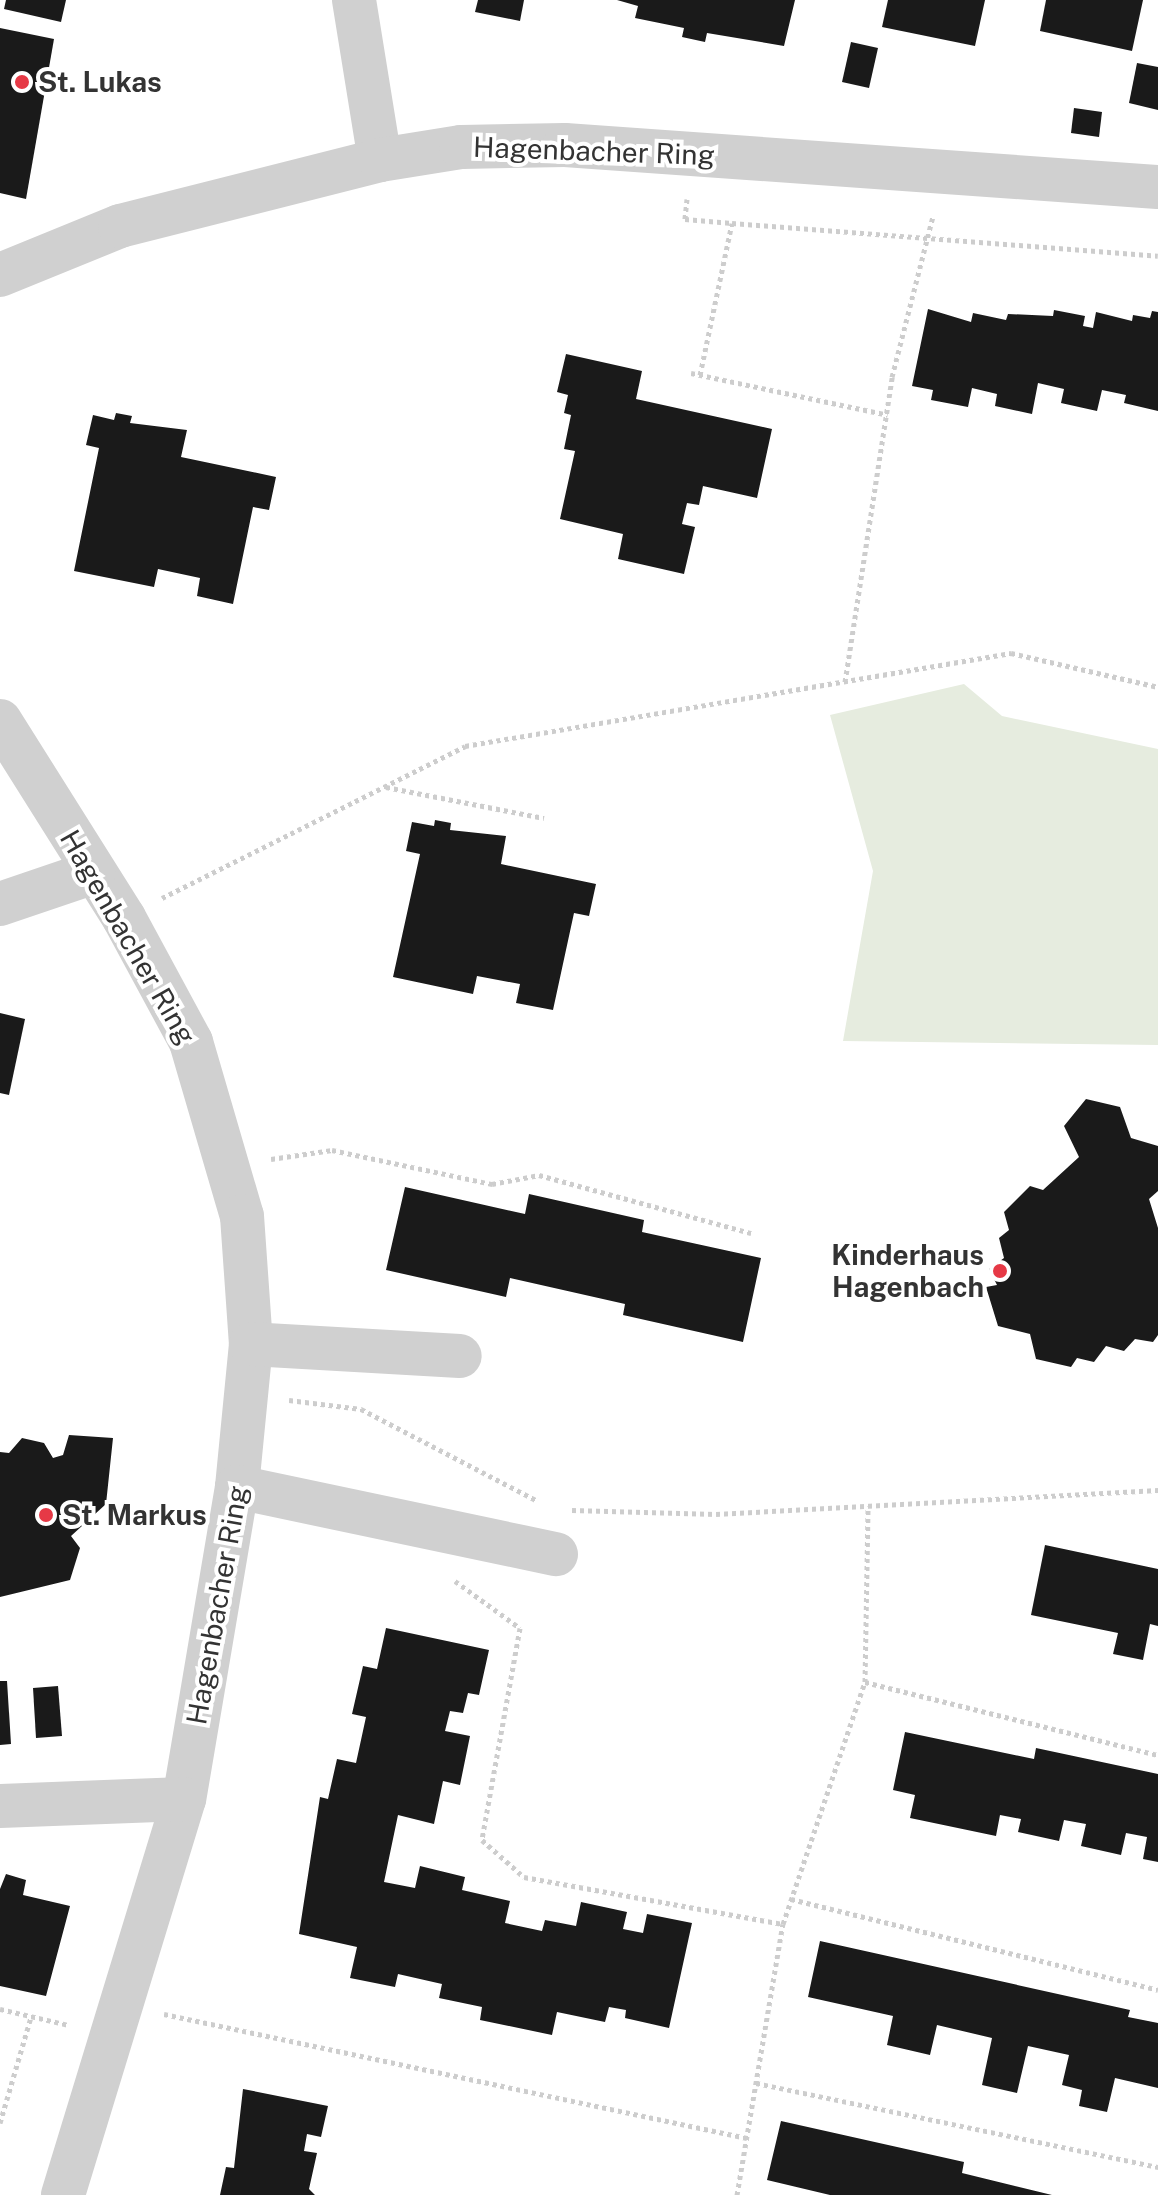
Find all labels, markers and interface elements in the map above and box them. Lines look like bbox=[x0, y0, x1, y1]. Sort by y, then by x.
place label: St. Lukas bbox=[38, 65, 162, 99]
marker: St. Lukas bbox=[13, 73, 31, 91]
street label: Hagenbacher Ring bbox=[472, 130, 716, 172]
street label: Hagenbacher Ring bbox=[53, 824, 203, 1050]
place label: Kinderhaus Hagenbach bbox=[831, 1238, 984, 1304]
marker: Kinderhaus Hagenbach bbox=[991, 1262, 1009, 1280]
street label: Hagenbacher Ring bbox=[179, 1483, 255, 1727]
place label: St. Markus bbox=[62, 1498, 207, 1532]
marker: St. Markus bbox=[37, 1506, 55, 1524]

